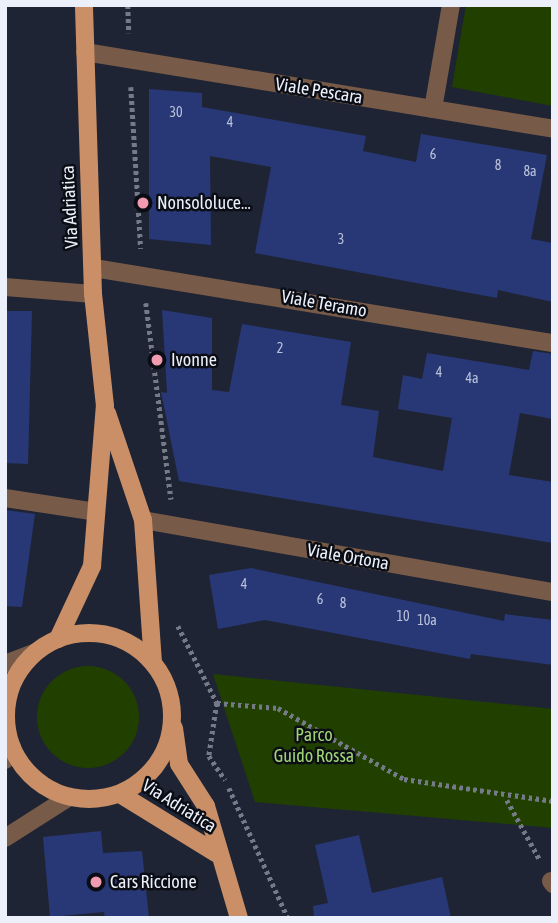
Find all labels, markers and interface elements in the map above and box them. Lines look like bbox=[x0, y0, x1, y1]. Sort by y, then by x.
street label: Viale Pescara bbox=[274, 73, 364, 109]
house number: 30 bbox=[169, 104, 183, 120]
house number: 4 bbox=[227, 114, 233, 130]
house number: 6 bbox=[430, 146, 436, 162]
house number: 8 bbox=[495, 157, 501, 173]
house number: 8a bbox=[523, 163, 537, 179]
street label: Via Adriatica bbox=[57, 165, 83, 249]
place label: Nonsololuce... bbox=[157, 192, 251, 214]
marker: Nonsololuce... bbox=[135, 195, 151, 211]
house number: 3 bbox=[338, 231, 344, 247]
street label: Viale Teramo bbox=[280, 286, 368, 322]
house number: 2 bbox=[277, 340, 283, 356]
place label: Ivonne bbox=[171, 349, 217, 371]
marker: Ivonne bbox=[149, 352, 165, 368]
house number: 4 bbox=[436, 364, 442, 380]
house number: 4a bbox=[465, 370, 479, 386]
street label: Viale Ortona bbox=[305, 539, 391, 575]
house number: 4 bbox=[241, 576, 247, 592]
house number: 6 bbox=[317, 591, 323, 607]
house number: 8 bbox=[340, 595, 346, 611]
house number: 10 bbox=[396, 608, 410, 624]
house number: 10a bbox=[417, 612, 437, 628]
park label: Parco Guido Rossa bbox=[274, 725, 354, 768]
street label: Via Adriatica bbox=[138, 775, 220, 837]
place label: Cars Riccione bbox=[110, 871, 197, 893]
marker: Cars Riccione bbox=[88, 874, 104, 890]

